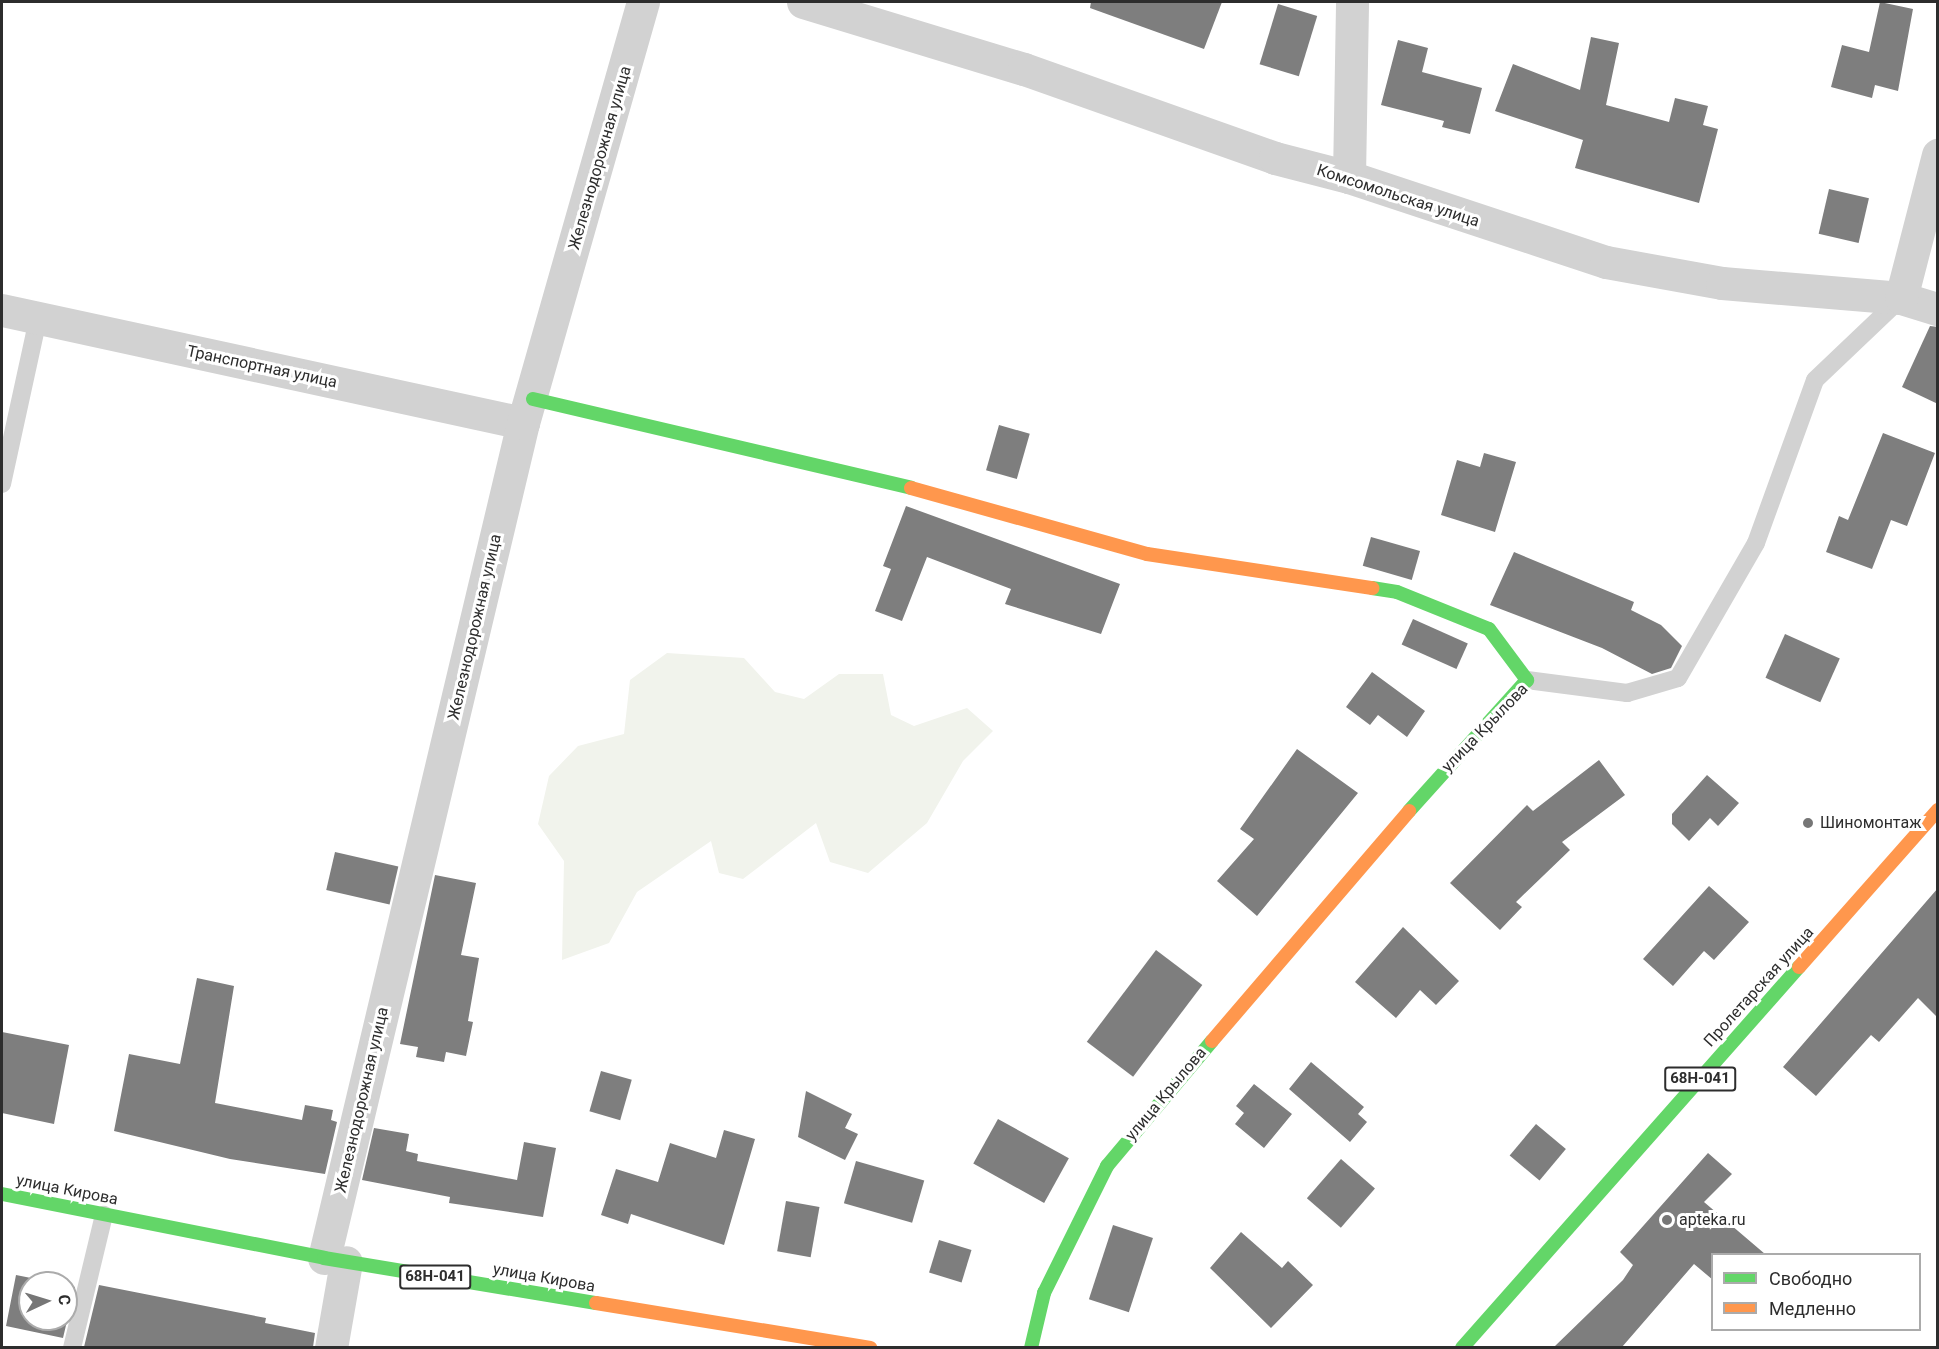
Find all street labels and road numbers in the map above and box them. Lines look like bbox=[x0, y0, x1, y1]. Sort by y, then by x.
street label: Железнодорожная улица bbox=[565, 64, 635, 252]
street label: Комсомольская улица bbox=[1314, 161, 1482, 231]
street label: Транспортная улица bbox=[185, 342, 339, 392]
street label: Железнодорожная улица bbox=[444, 532, 506, 722]
street label: улица Крылова bbox=[1438, 680, 1532, 776]
street label: Пролетарская улица bbox=[1700, 923, 1818, 1051]
street label: Железнодорожная улица bbox=[331, 1005, 393, 1195]
street label: улица Крылова bbox=[1121, 1044, 1211, 1144]
road number: 68Н-041 bbox=[1664, 1067, 1736, 1091]
street label: улица Кирова bbox=[15, 1171, 119, 1209]
street label: улица Кирова bbox=[492, 1260, 596, 1296]
road number: 68Н-041 bbox=[399, 1265, 471, 1289]

